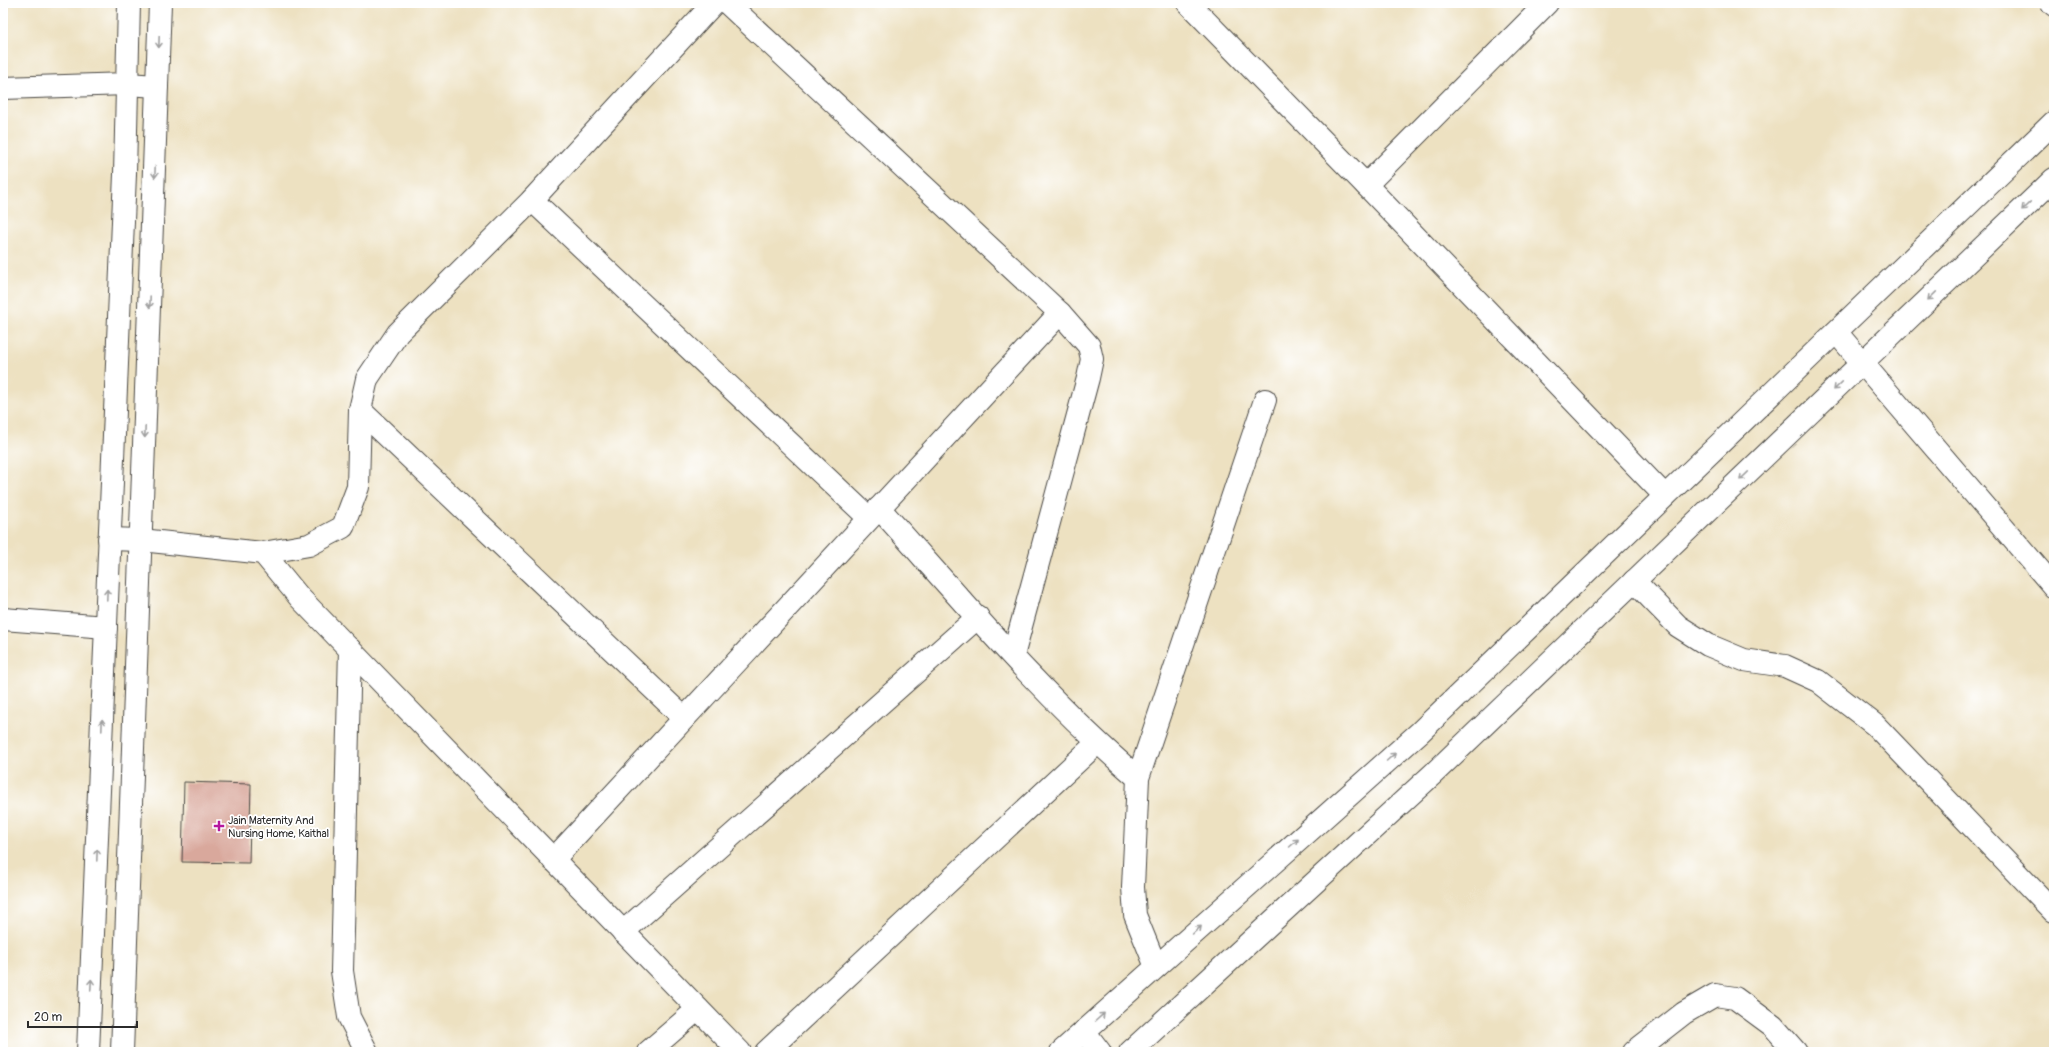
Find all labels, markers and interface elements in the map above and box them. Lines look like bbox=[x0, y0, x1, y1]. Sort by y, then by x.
one-way arrow bbox=[155, 35, 162, 48]
one-way arrow bbox=[151, 165, 158, 178]
one-way arrow bbox=[2021, 201, 2031, 211]
one-way arrow bbox=[1927, 291, 1937, 301]
one-way arrow bbox=[146, 295, 154, 308]
one-way arrow bbox=[1833, 381, 1843, 391]
one-way arrow bbox=[141, 425, 149, 438]
one-way arrow bbox=[1739, 471, 1749, 481]
one-way arrow bbox=[103, 589, 111, 602]
one-way arrow bbox=[98, 719, 106, 732]
one-way arrow bbox=[1386, 753, 1396, 762]
place label: Jain Maternity And Nursing Home, Kaithal bbox=[228, 814, 329, 840]
marker: Jain Maternity And Nursing Home, Kaithal bbox=[213, 820, 225, 832]
one-way arrow bbox=[1289, 839, 1300, 848]
one-way arrow bbox=[93, 849, 100, 862]
one-way arrow bbox=[1192, 926, 1202, 935]
one-way arrow bbox=[87, 979, 95, 992]
scale bar bbox=[28, 1003, 137, 1029]
text: 20 m bbox=[34, 1010, 63, 1025]
one-way arrow bbox=[1095, 1012, 1106, 1021]

